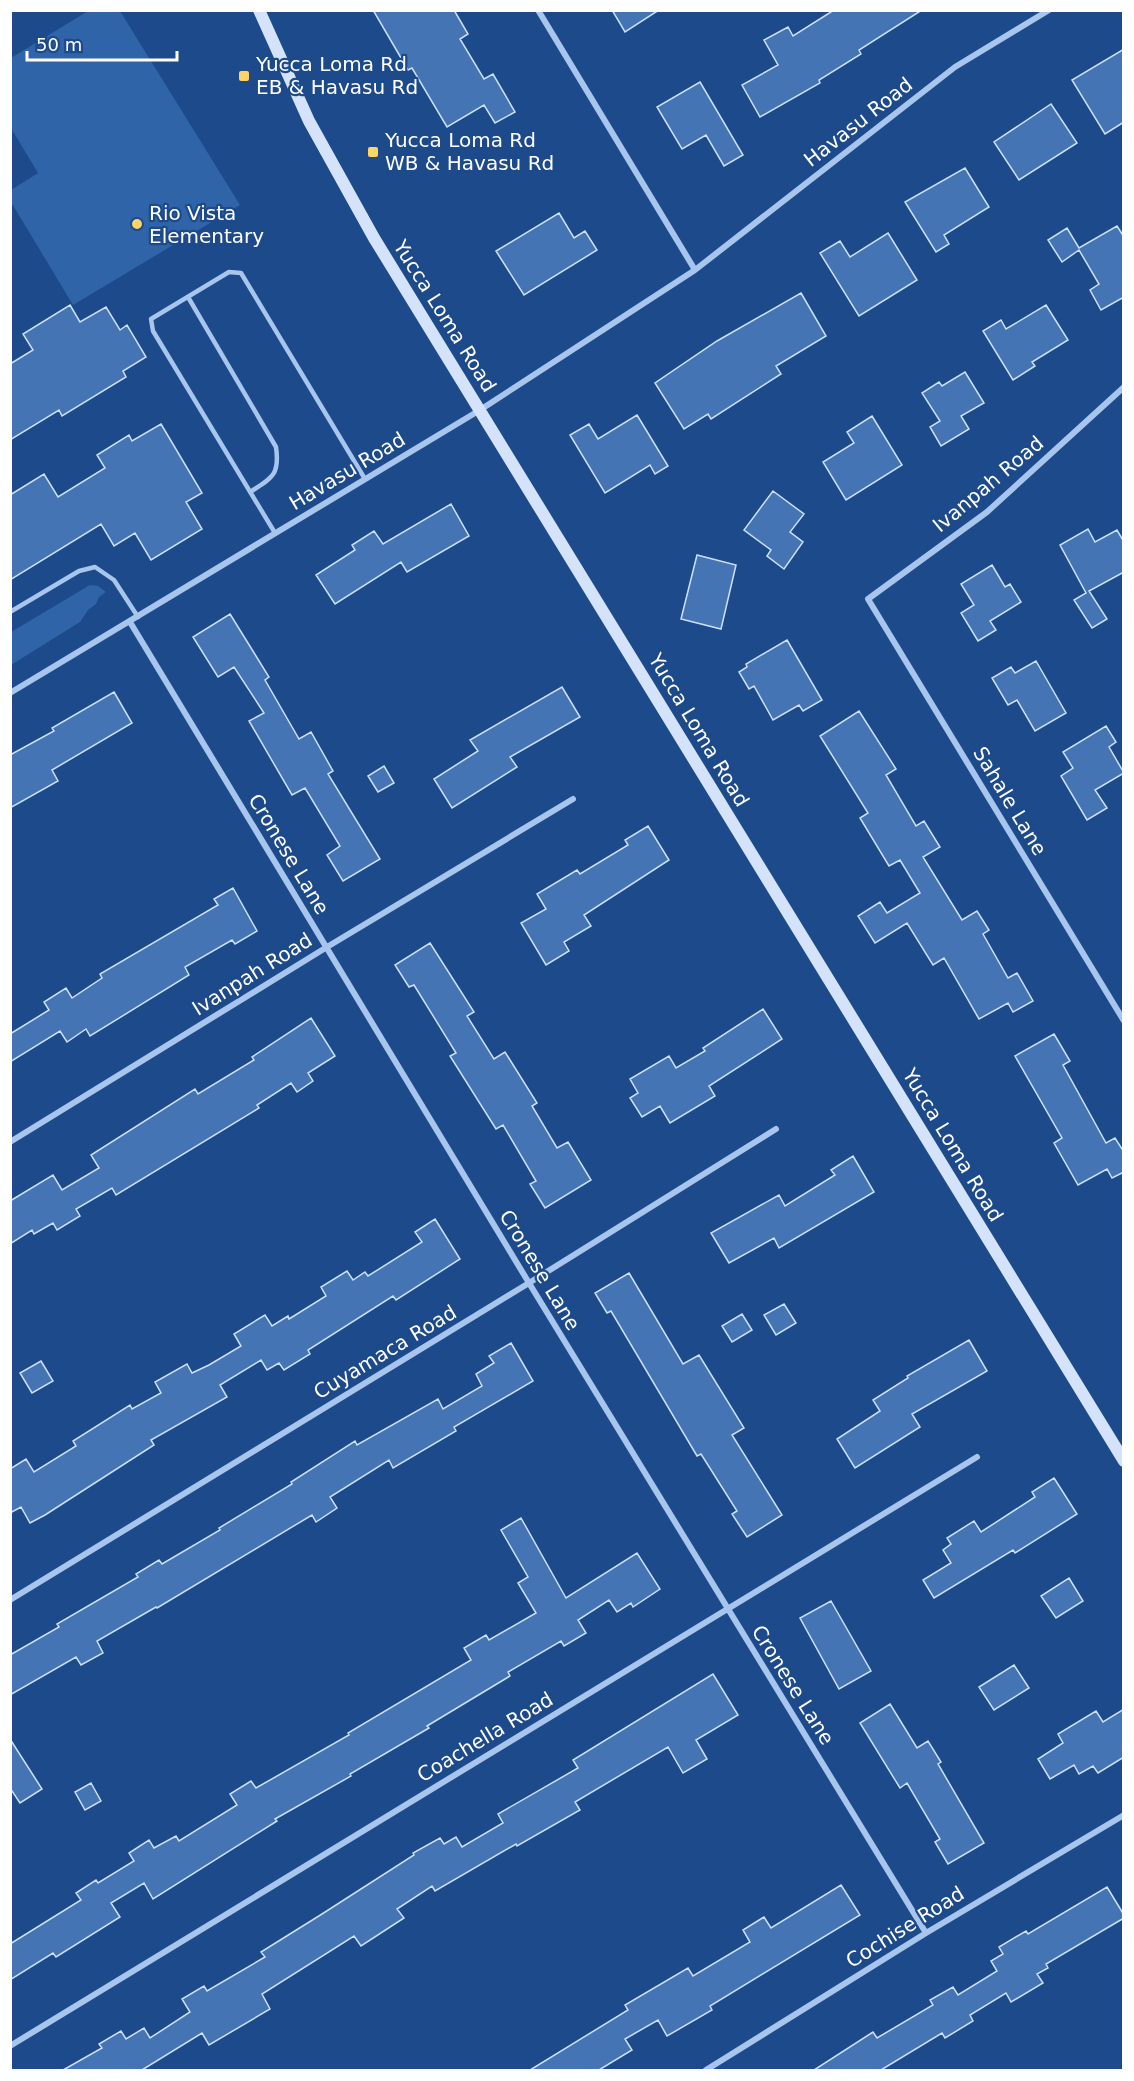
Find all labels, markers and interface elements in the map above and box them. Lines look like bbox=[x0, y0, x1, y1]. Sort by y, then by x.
scale bar bbox=[27, 24, 177, 62]
text: 50 m bbox=[36, 34, 82, 55]
place label: Yucca Loma Rd EB & Havasu Rd bbox=[255, 52, 418, 99]
marker: Yucca Loma Rd EB & Havasu Rd bbox=[237, 69, 251, 83]
street label: Havasu Road bbox=[799, 72, 917, 172]
place label: Yucca Loma Rd WB & Havasu Rd bbox=[384, 128, 554, 175]
marker: Yucca Loma Rd WB & Havasu Rd bbox=[366, 145, 380, 159]
place label: Rio Vista Elementary bbox=[149, 201, 264, 248]
marker: Rio Vista Elementary bbox=[130, 217, 144, 231]
street label: Yucca Loma Road bbox=[388, 235, 501, 396]
street label: Havasu Road bbox=[285, 427, 409, 515]
street label: Ivanpah Road bbox=[928, 431, 1048, 537]
street label: Yucca Loma Road bbox=[643, 648, 754, 811]
street label: Sahale Lane bbox=[968, 742, 1052, 860]
street label: Cronese Lane bbox=[244, 789, 334, 919]
street label: Ivanpah Road bbox=[188, 928, 316, 1020]
street label: Yucca Loma Road bbox=[897, 1063, 1008, 1226]
street label: Cronese Lane bbox=[495, 1205, 585, 1335]
street label: Cuyamaca Road bbox=[309, 1300, 461, 1404]
street label: Cronese Lane bbox=[747, 1621, 839, 1749]
street label: Coachella Road bbox=[413, 1687, 557, 1787]
street label: Cochise Road bbox=[842, 1881, 968, 1973]

